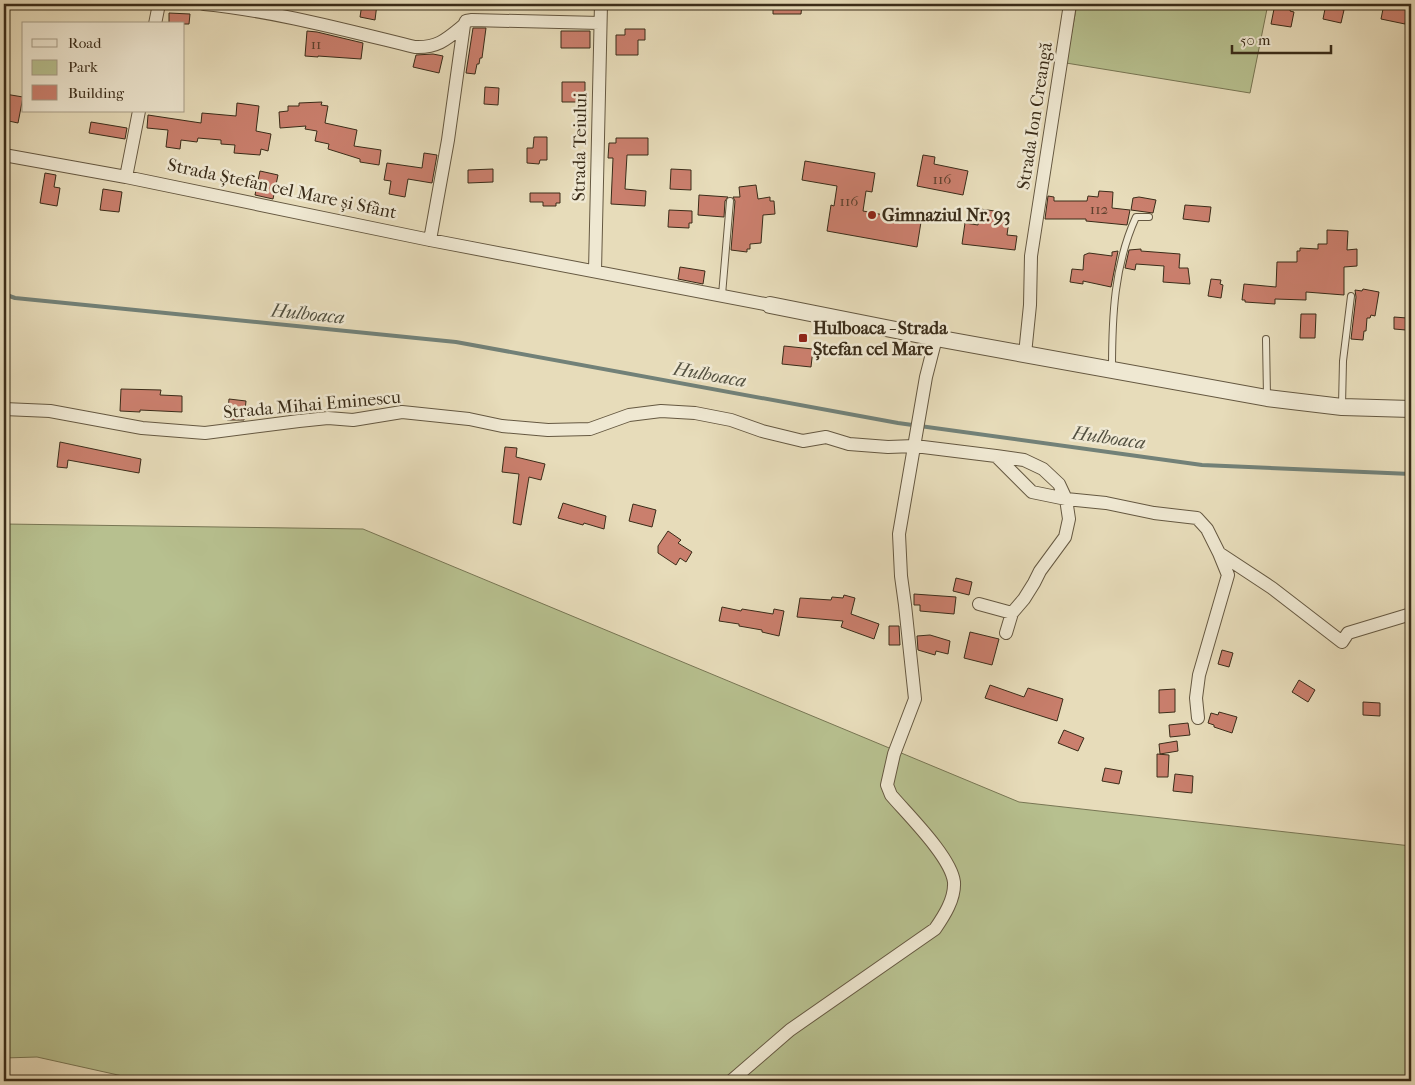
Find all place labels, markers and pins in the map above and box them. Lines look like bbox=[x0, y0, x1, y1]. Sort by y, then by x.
place label: Gimnaziul Nr. 93 bbox=[882, 205, 1010, 226]
marker: Gimnaziul Nr. 93 bbox=[866, 209, 878, 221]
place label: Hulboaca - Strada Ștefan cel Mare bbox=[813, 318, 948, 361]
marker: Hulboaca - Strada Ștefan cel Mare bbox=[797, 332, 809, 344]

